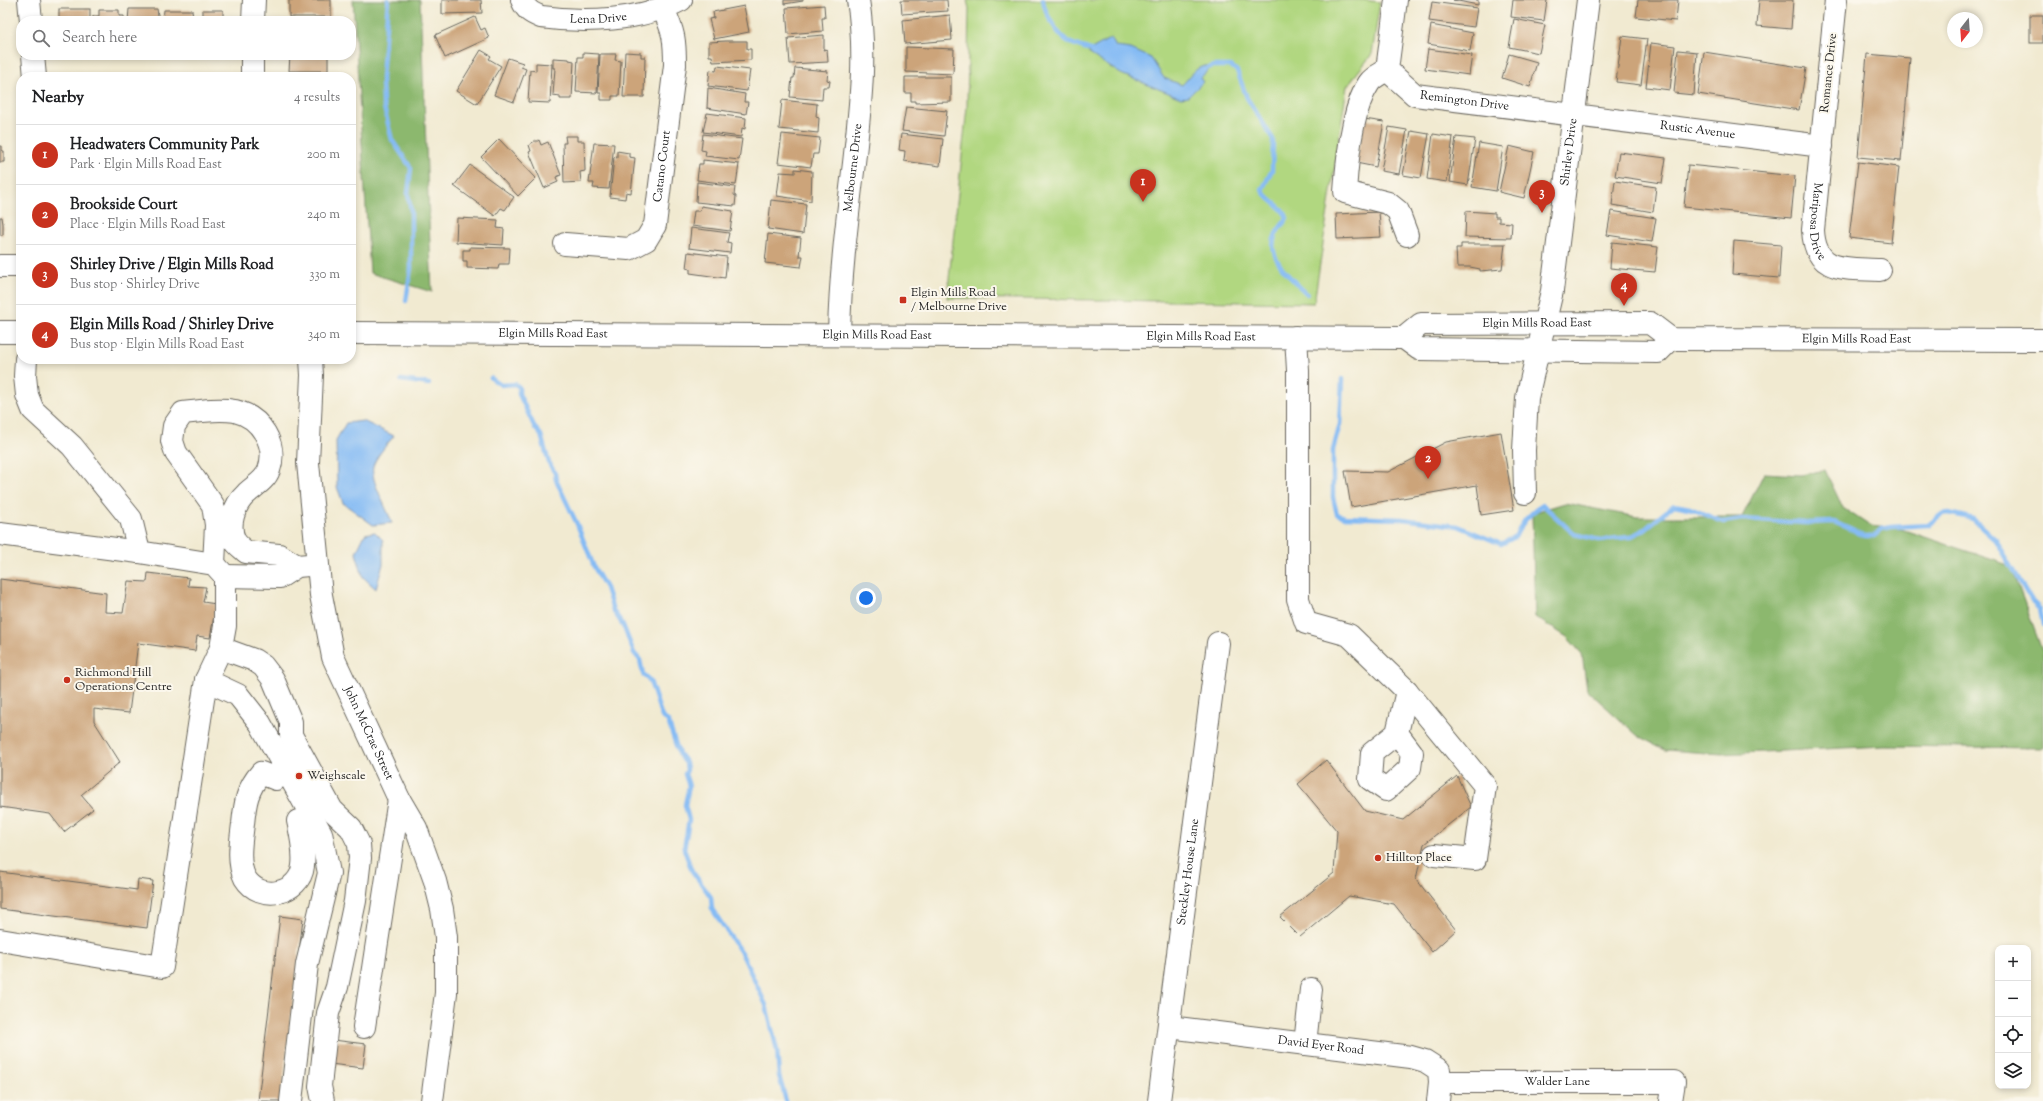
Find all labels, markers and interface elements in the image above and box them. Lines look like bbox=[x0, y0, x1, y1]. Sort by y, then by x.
street label: Lena Drive bbox=[570, 8, 628, 29]
north arrow bbox=[1947, 12, 1983, 48]
search box bbox=[16, 16, 356, 60]
icon: search bbox=[30, 27, 52, 49]
text: Search here bbox=[62, 28, 137, 49]
street label: Romance Drive bbox=[1816, 32, 1842, 114]
text: Nearby bbox=[32, 86, 84, 110]
street label: Remington Drive bbox=[1419, 87, 1510, 116]
text: 4 results bbox=[294, 89, 340, 107]
street label: Shirley Drive bbox=[1556, 117, 1582, 187]
street label: Rustic Avenue bbox=[1659, 117, 1737, 144]
street label: Melbourne Drive bbox=[839, 122, 867, 213]
street label: Catano Court bbox=[649, 129, 676, 203]
text: Headwaters Community Park bbox=[70, 135, 259, 156]
text: 1 bbox=[43, 146, 47, 164]
text: 200 m bbox=[307, 146, 340, 164]
text: Park · Elgin Mills Road East bbox=[70, 156, 222, 174]
pin: 1 bbox=[1130, 169, 1156, 202]
pin: 3 bbox=[1529, 180, 1555, 213]
street label: Mariposa Drive bbox=[1804, 182, 1830, 265]
text: Brookside Court bbox=[70, 195, 177, 216]
text: 2 bbox=[42, 206, 48, 224]
text: 240 m bbox=[307, 206, 340, 224]
text: Place · Elgin Mills Road East bbox=[70, 216, 226, 234]
text: Shirley Drive / Elgin Mills Road bbox=[70, 255, 274, 276]
text: 3 bbox=[42, 266, 48, 284]
text: 330 m bbox=[309, 266, 340, 284]
pin: 4 bbox=[1611, 273, 1637, 306]
text: Bus stop · Shirley Drive bbox=[70, 276, 200, 294]
place label: Elgin Mills Road / Melbourne Drive bbox=[911, 284, 1007, 316]
marker: Elgin Mills Road / Melbourne Drive bbox=[898, 295, 908, 305]
street label: Elgin Mills Road East bbox=[1482, 314, 1592, 333]
text: Elgin Mills Road / Shirley Drive bbox=[70, 315, 274, 336]
street label: Elgin Mills Road East bbox=[498, 325, 608, 343]
text: 4 bbox=[42, 326, 48, 344]
text: 340 m bbox=[308, 326, 340, 344]
street label: Elgin Mills Road East bbox=[822, 326, 932, 345]
street label: Elgin Mills Road East bbox=[1146, 328, 1256, 346]
street label: Elgin Mills Road East bbox=[1802, 330, 1911, 349]
text: Bus stop · Elgin Mills Road East bbox=[70, 336, 244, 354]
pin: 2 bbox=[1415, 446, 1441, 479]
your location bbox=[856, 588, 876, 608]
place label: Richmond Hill Operations Centre bbox=[75, 664, 172, 696]
marker: Richmond Hill Operations Centre bbox=[62, 675, 72, 685]
street label: John McCrae Street bbox=[338, 682, 398, 783]
place label: Weighscale bbox=[307, 767, 366, 785]
marker: Weighscale bbox=[294, 771, 304, 781]
street label: Steckley House Lane bbox=[1173, 817, 1204, 926]
place label: Hilltop Place bbox=[1386, 849, 1452, 867]
marker: Hilltop Place bbox=[1373, 853, 1383, 863]
map controls bbox=[1995, 945, 2031, 1089]
button: + bbox=[1995, 945, 2031, 981]
button: − bbox=[1995, 981, 2031, 1017]
button: locate bbox=[1995, 1017, 2031, 1053]
street label: David Eyer Road bbox=[1277, 1032, 1365, 1060]
button: layers bbox=[1995, 1053, 2031, 1089]
street label: Walder Lane bbox=[1524, 1073, 1590, 1091]

